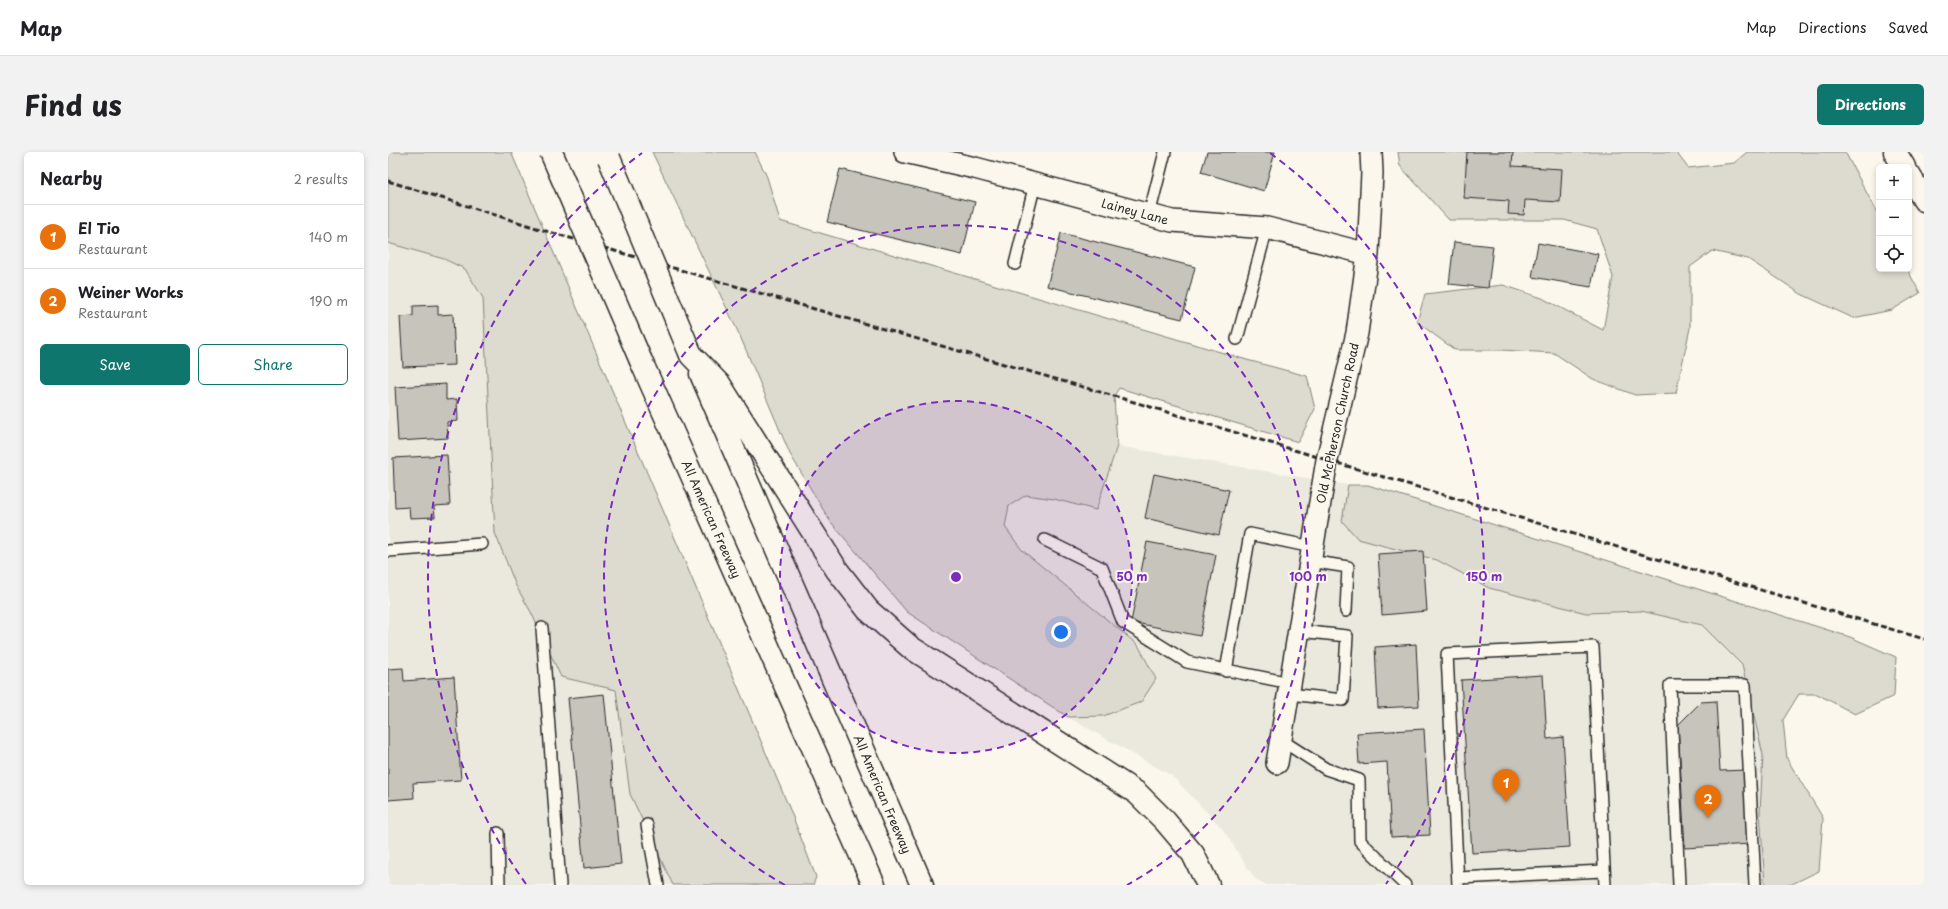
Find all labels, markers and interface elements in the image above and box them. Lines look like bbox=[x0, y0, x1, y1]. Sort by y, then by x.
text: Map bbox=[20, 14, 62, 42]
text: Map bbox=[1746, 17, 1776, 38]
text: Directions bbox=[1798, 17, 1866, 38]
text: Saved bbox=[1888, 17, 1928, 38]
text: Find us bbox=[24, 83, 122, 126]
button: Directions bbox=[1817, 84, 1924, 125]
map controls bbox=[1876, 164, 1912, 272]
button: + bbox=[1876, 164, 1912, 200]
text: Nearby bbox=[40, 165, 102, 191]
text: 2 results bbox=[294, 169, 348, 188]
street label: Lainey Lane bbox=[1099, 193, 1171, 229]
button: − bbox=[1876, 200, 1912, 236]
text: El Tio bbox=[78, 216, 120, 239]
text: 1 bbox=[50, 227, 56, 246]
text: 140 m bbox=[309, 227, 348, 246]
button: locate bbox=[1876, 236, 1912, 272]
text: Restaurant bbox=[78, 239, 148, 258]
text: Weiner Works bbox=[78, 280, 184, 303]
text: 2 bbox=[48, 291, 58, 310]
text: 190 m bbox=[309, 291, 348, 310]
text: Restaurant bbox=[78, 303, 148, 322]
street label: Old McPherson Church Road bbox=[1311, 341, 1363, 505]
button: Save bbox=[40, 344, 190, 385]
button: Share bbox=[198, 344, 348, 385]
street label: All American Freeway bbox=[678, 457, 746, 581]
text: 50 m bbox=[1116, 567, 1148, 585]
text: 100 m bbox=[1289, 567, 1327, 585]
text: 150 m bbox=[1466, 567, 1502, 585]
centre of rings bbox=[949, 570, 963, 584]
your location bbox=[1051, 622, 1071, 642]
street label: All American Freeway bbox=[850, 732, 916, 856]
pin: 1 bbox=[1493, 769, 1519, 802]
pin: 2 bbox=[1695, 785, 1721, 818]

